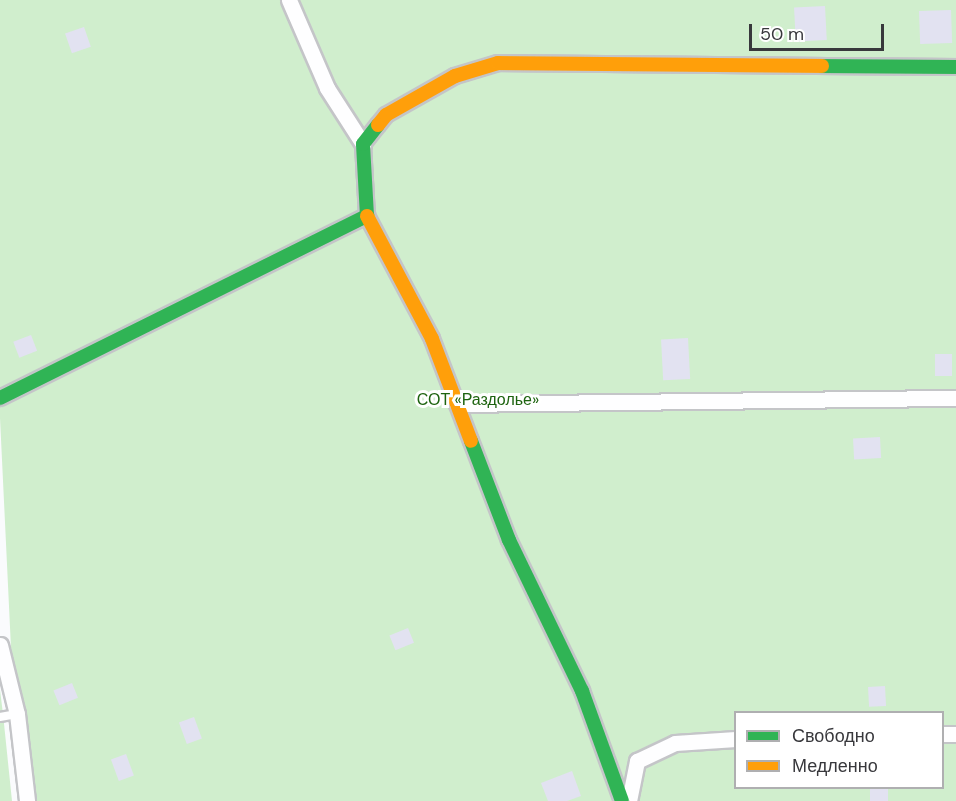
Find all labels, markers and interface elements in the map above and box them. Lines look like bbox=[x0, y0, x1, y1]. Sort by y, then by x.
scale bar bbox=[752, 12, 887, 50]
text: 50 m bbox=[760, 22, 804, 46]
park label: СОТ «Раздолье» bbox=[417, 390, 539, 410]
legend bbox=[734, 711, 944, 789]
text: Свободно bbox=[792, 724, 875, 748]
text: Медленно bbox=[792, 754, 878, 778]

